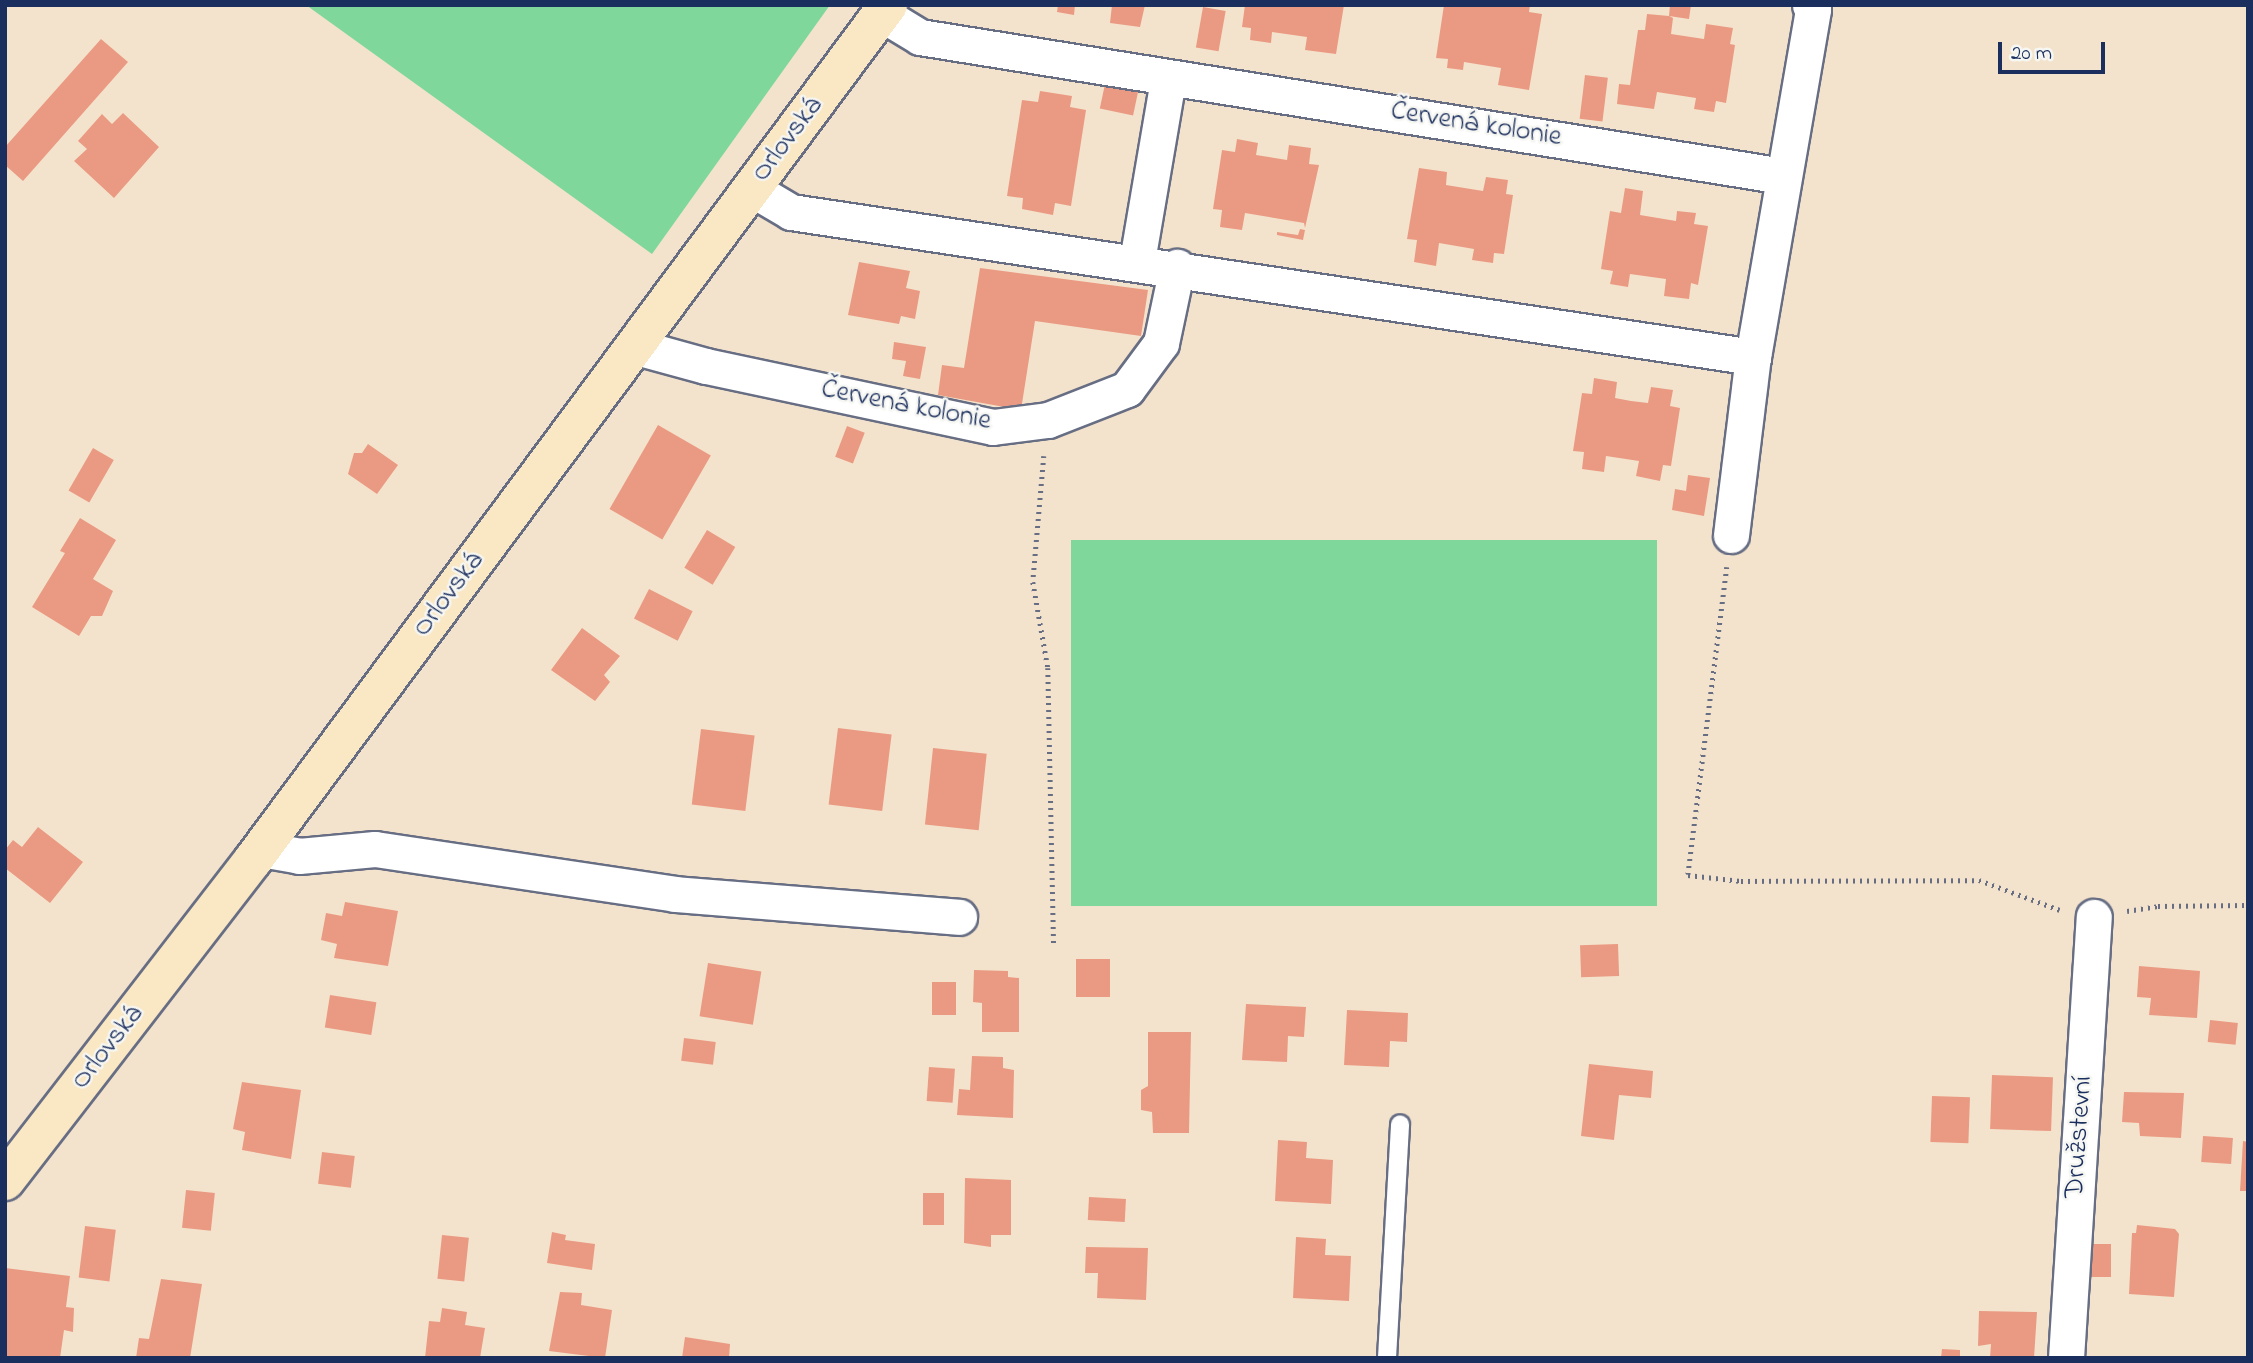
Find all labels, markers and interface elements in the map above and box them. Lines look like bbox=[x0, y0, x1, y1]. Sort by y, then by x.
scale bar bbox=[2001, 28, 2108, 72]
text: 20 m bbox=[2011, 39, 2052, 69]
street label: Orlovská bbox=[745, 91, 831, 189]
street label: Červená kolonie bbox=[1388, 95, 1564, 155]
street label: Červená kolonie bbox=[818, 373, 994, 439]
street label: Orlovská bbox=[406, 546, 492, 644]
street label: Orlovská bbox=[65, 999, 151, 1097]
street label: Družstevní bbox=[2059, 1075, 2101, 1199]

